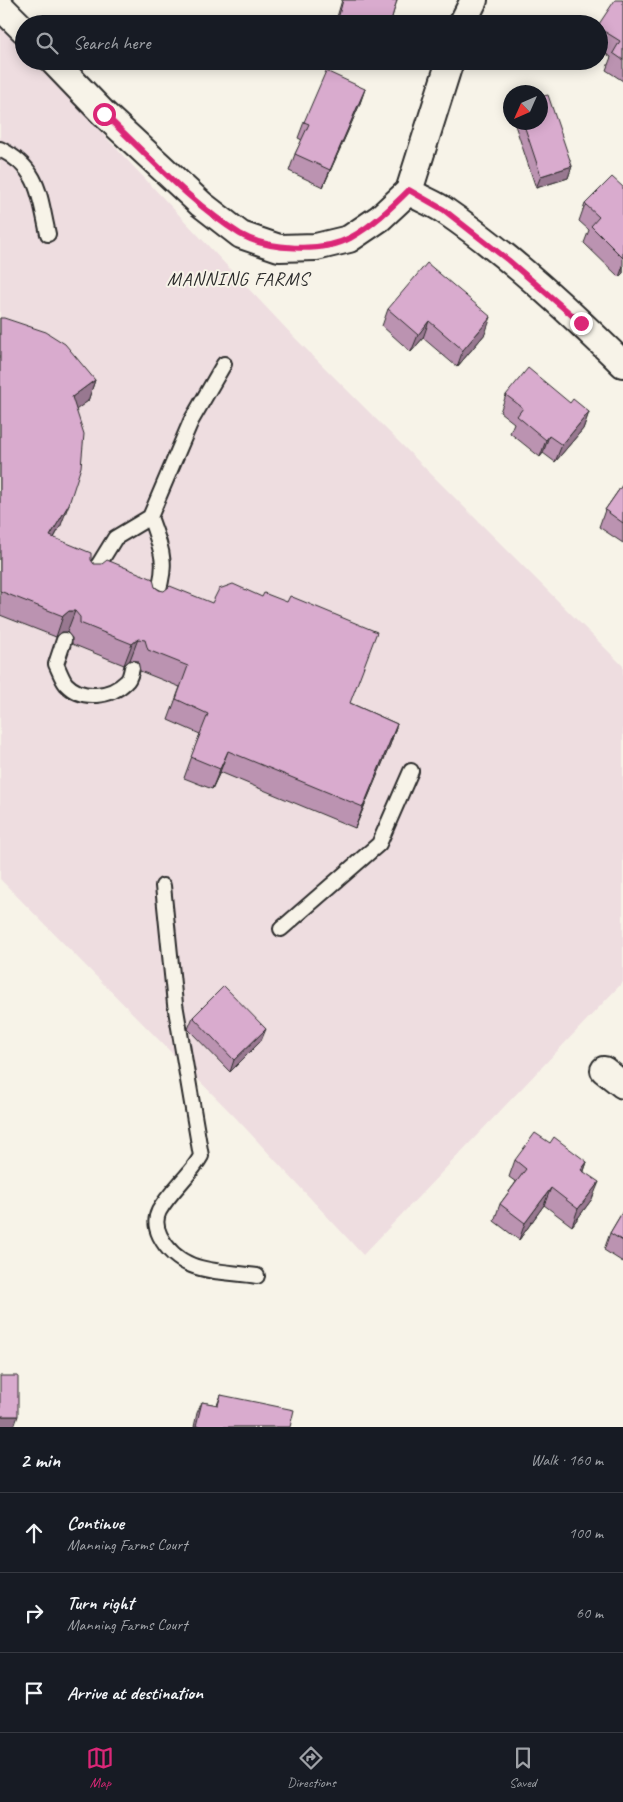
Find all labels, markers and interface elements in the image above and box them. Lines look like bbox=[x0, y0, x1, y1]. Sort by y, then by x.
search box bbox=[15, 15, 608, 70]
icon: search bbox=[33, 29, 61, 57]
text: Search here bbox=[73, 31, 150, 55]
north arrow bbox=[503, 85, 548, 130]
route start bbox=[93, 103, 116, 126]
district label: MANNING FARMS bbox=[167, 267, 312, 291]
route end bbox=[570, 312, 593, 335]
text: 2 min bbox=[20, 1447, 60, 1473]
text: Walk · 160 m bbox=[531, 1450, 603, 1470]
text: Continue bbox=[67, 1511, 124, 1535]
icon: ahead bbox=[20, 1519, 48, 1547]
text: 100 m bbox=[569, 1523, 603, 1543]
text: Manning Farms Court bbox=[67, 1535, 187, 1555]
text: Turn right bbox=[67, 1591, 134, 1615]
icon: right bbox=[20, 1599, 48, 1627]
text: 60 m bbox=[576, 1603, 603, 1623]
text: Manning Farms Court bbox=[67, 1615, 187, 1635]
icon: arrive bbox=[20, 1679, 48, 1707]
text: Arrive at destination bbox=[67, 1681, 203, 1705]
tab: Map bbox=[86, 1744, 114, 1791]
tab: Directions bbox=[287, 1744, 336, 1791]
tab: Saved bbox=[509, 1744, 537, 1791]

